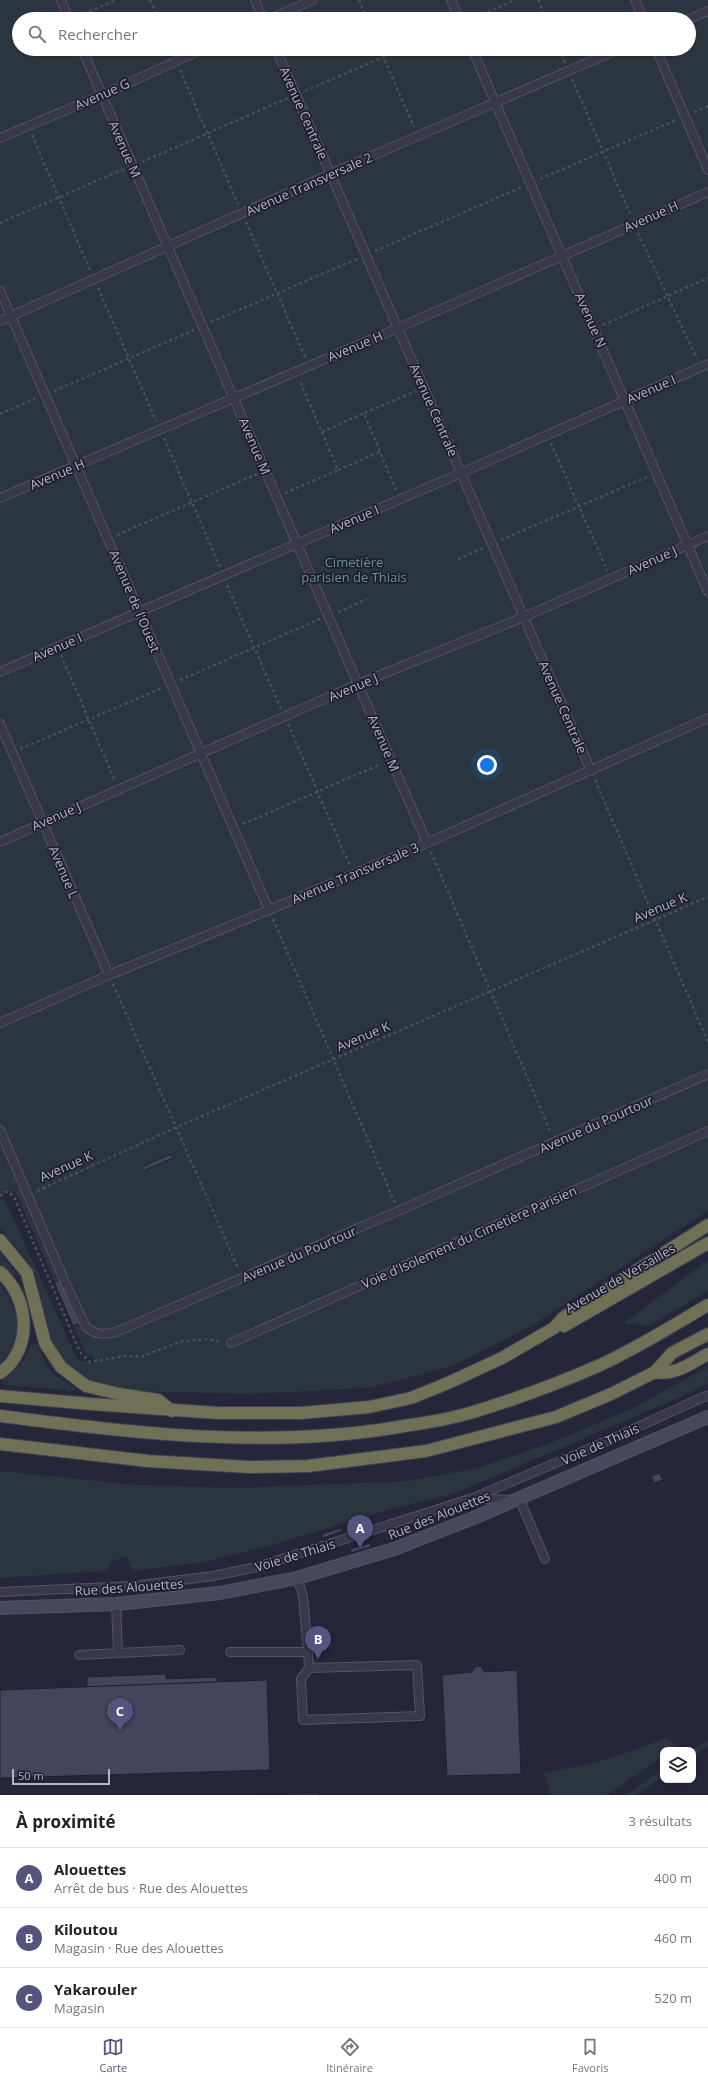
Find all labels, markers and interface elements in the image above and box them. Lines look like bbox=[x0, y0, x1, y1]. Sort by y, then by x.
search box bbox=[12, 12, 696, 56]
icon: search bbox=[26, 23, 48, 45]
text: Rechercher bbox=[58, 24, 138, 44]
street label: Avenue Centrale bbox=[275, 64, 333, 162]
street label: Avenue G bbox=[72, 74, 132, 114]
street label: Avenue M bbox=[105, 118, 145, 180]
street label: Avenue Transversale 2 bbox=[243, 148, 375, 220]
street label: Avenue H bbox=[621, 196, 681, 236]
street label: Avenue N bbox=[571, 290, 611, 350]
street label: Avenue H bbox=[325, 326, 385, 366]
street label: Avenue Centrale bbox=[405, 361, 463, 459]
street label: Avenue I bbox=[623, 370, 679, 408]
street label: Avenue M bbox=[235, 415, 275, 477]
street label: Avenue H bbox=[27, 454, 87, 494]
street label: Avenue I bbox=[326, 501, 382, 537]
street label: Avenue J bbox=[625, 541, 679, 579]
street label: Avenue de l'Ouest bbox=[105, 547, 165, 655]
park label: Cimetière parisien de Thiais bbox=[301, 553, 407, 586]
street label: Avenue I bbox=[29, 629, 85, 665]
street label: Avenue Centrale bbox=[534, 658, 592, 756]
street label: Avenue J bbox=[325, 669, 381, 705]
street label: Avenue M bbox=[364, 712, 404, 774]
your location bbox=[477, 755, 497, 775]
street label: Avenue J bbox=[29, 797, 83, 835]
street label: Avenue Transversale 3 bbox=[289, 838, 421, 908]
street label: Avenue L bbox=[45, 843, 83, 901]
street label: Avenue K bbox=[630, 888, 690, 926]
street label: Avenue K bbox=[333, 1017, 393, 1055]
street label: Avenue du Pourtour bbox=[536, 1091, 656, 1157]
street label: Avenue K bbox=[36, 1146, 96, 1186]
street label: Voie d'Isolement du Cimetière Parisien bbox=[359, 1181, 579, 1293]
street label: Avenue du Pourtour bbox=[239, 1221, 360, 1286]
street label: Avenue de Versailles bbox=[562, 1239, 678, 1317]
street label: Voie de Thiais bbox=[558, 1419, 642, 1469]
street label: Rue des Alouettes bbox=[385, 1486, 493, 1544]
pin: A bbox=[347, 1515, 373, 1548]
street label: Voie de Thiais bbox=[253, 1534, 337, 1576]
street label: Rue des Alouettes bbox=[74, 1574, 184, 1600]
pin: B bbox=[305, 1626, 331, 1659]
pin: C bbox=[107, 1698, 133, 1731]
map controls bbox=[660, 1747, 696, 1783]
button: layers bbox=[660, 1747, 696, 1783]
scale bar bbox=[12, 1767, 110, 1786]
text: 50 m bbox=[18, 1768, 44, 1783]
text: À proximité bbox=[16, 1810, 115, 1833]
text: 3 résultats bbox=[628, 1812, 692, 1830]
text: Alouettes bbox=[54, 1859, 126, 1879]
text: A bbox=[25, 1869, 33, 1887]
text: 400 m bbox=[654, 1869, 692, 1887]
text: Arrêt de bus · Rue des Alouettes bbox=[54, 1879, 248, 1897]
text: Kiloutou bbox=[54, 1919, 118, 1939]
text: B bbox=[25, 1929, 33, 1947]
text: 460 m bbox=[654, 1929, 692, 1947]
text: Magasin · Rue des Alouettes bbox=[54, 1939, 224, 1957]
text: Yakarouler bbox=[54, 1979, 137, 1999]
text: C bbox=[25, 1989, 33, 2007]
text: 520 m bbox=[654, 1989, 692, 2007]
text: Magasin bbox=[54, 1999, 105, 2017]
tab: Carte bbox=[100, 2036, 127, 2075]
tab: Itinéraire bbox=[326, 2036, 373, 2075]
tab: Favoris bbox=[572, 2036, 608, 2075]

